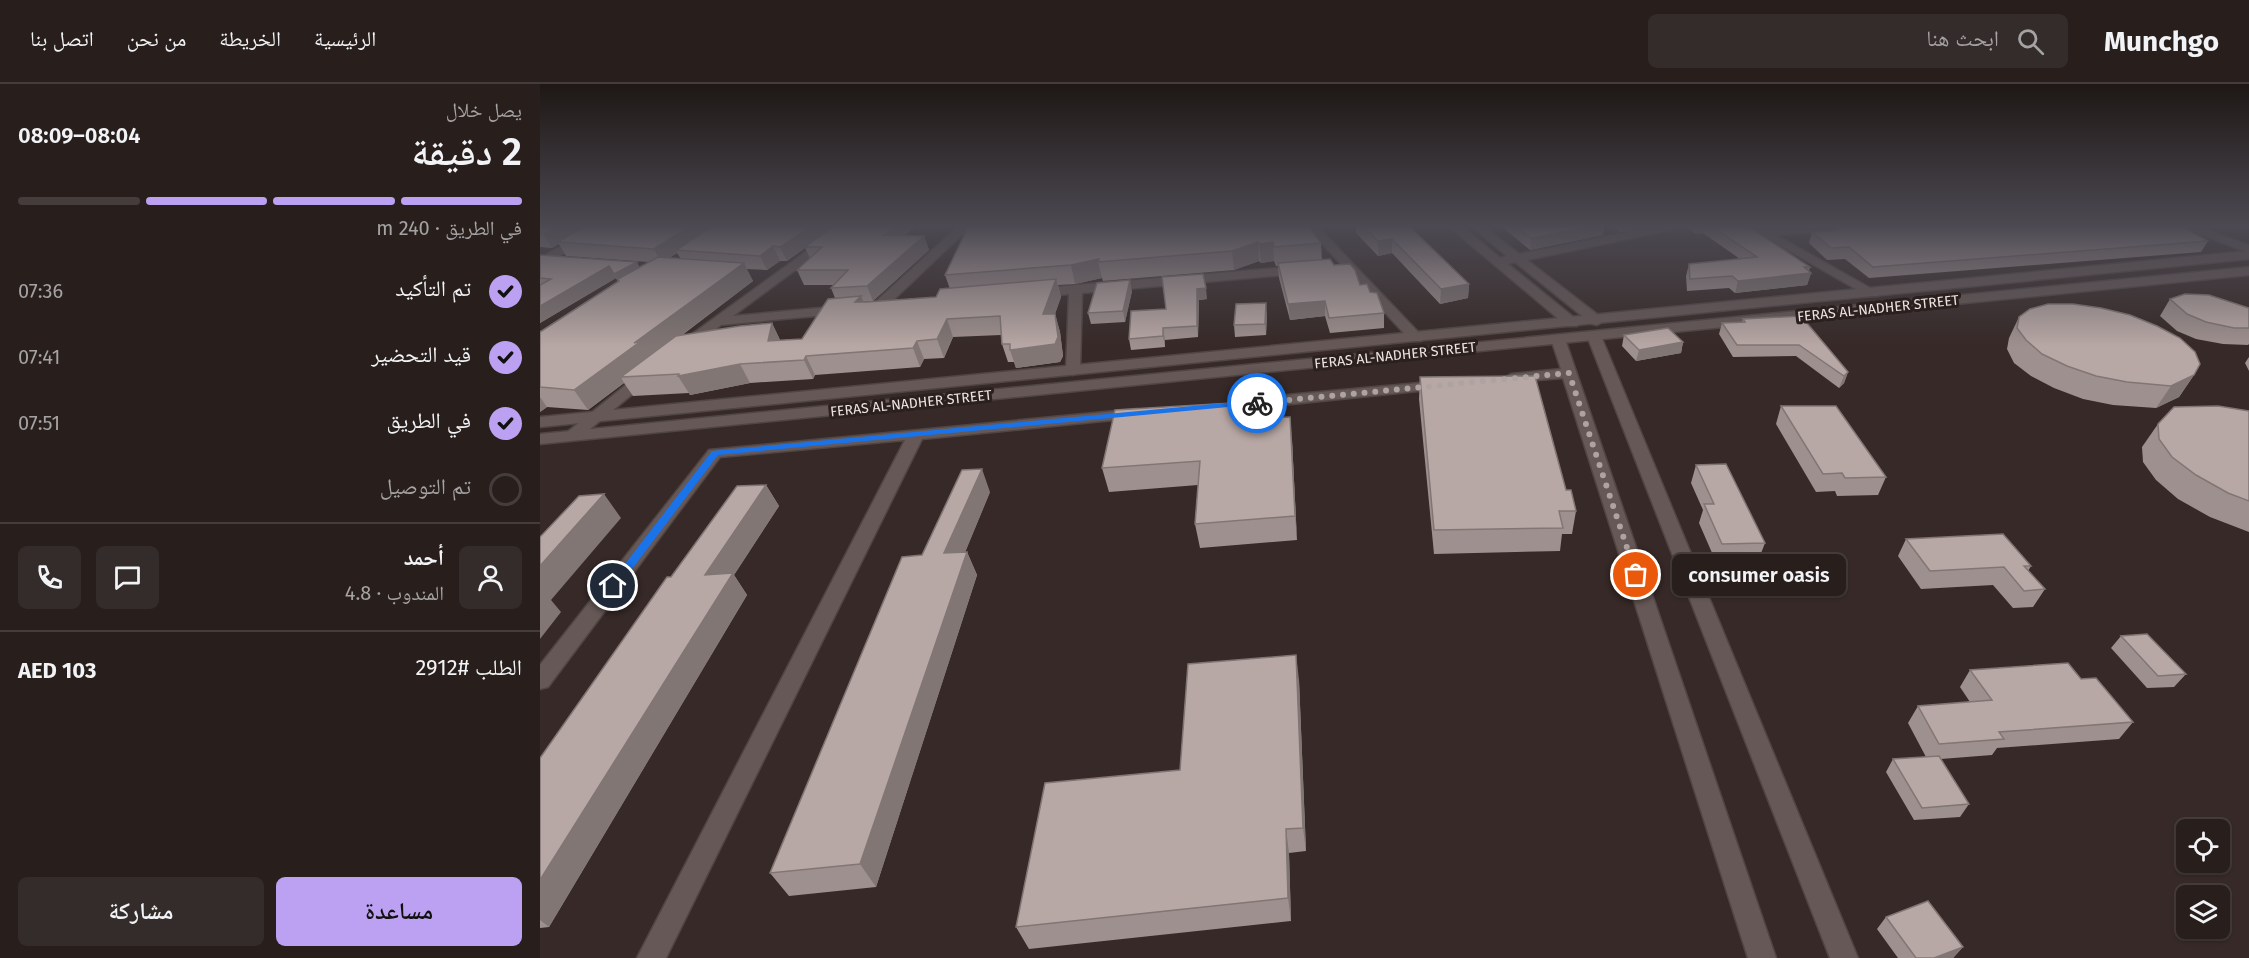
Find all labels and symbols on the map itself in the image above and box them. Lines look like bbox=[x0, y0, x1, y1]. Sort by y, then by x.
street label: FERAS AL-NADHER STREET bbox=[1796, 291, 1960, 325]
street label: FERAS AL-NADHER STREET bbox=[1313, 338, 1477, 372]
courier bbox=[1227, 373, 1287, 433]
street label: FERAS AL-NADHER STREET bbox=[829, 386, 993, 420]
pin bbox=[1610, 549, 1661, 600]
callout: consumer oasis bbox=[1672, 554, 1846, 596]
pin bbox=[587, 560, 638, 611]

